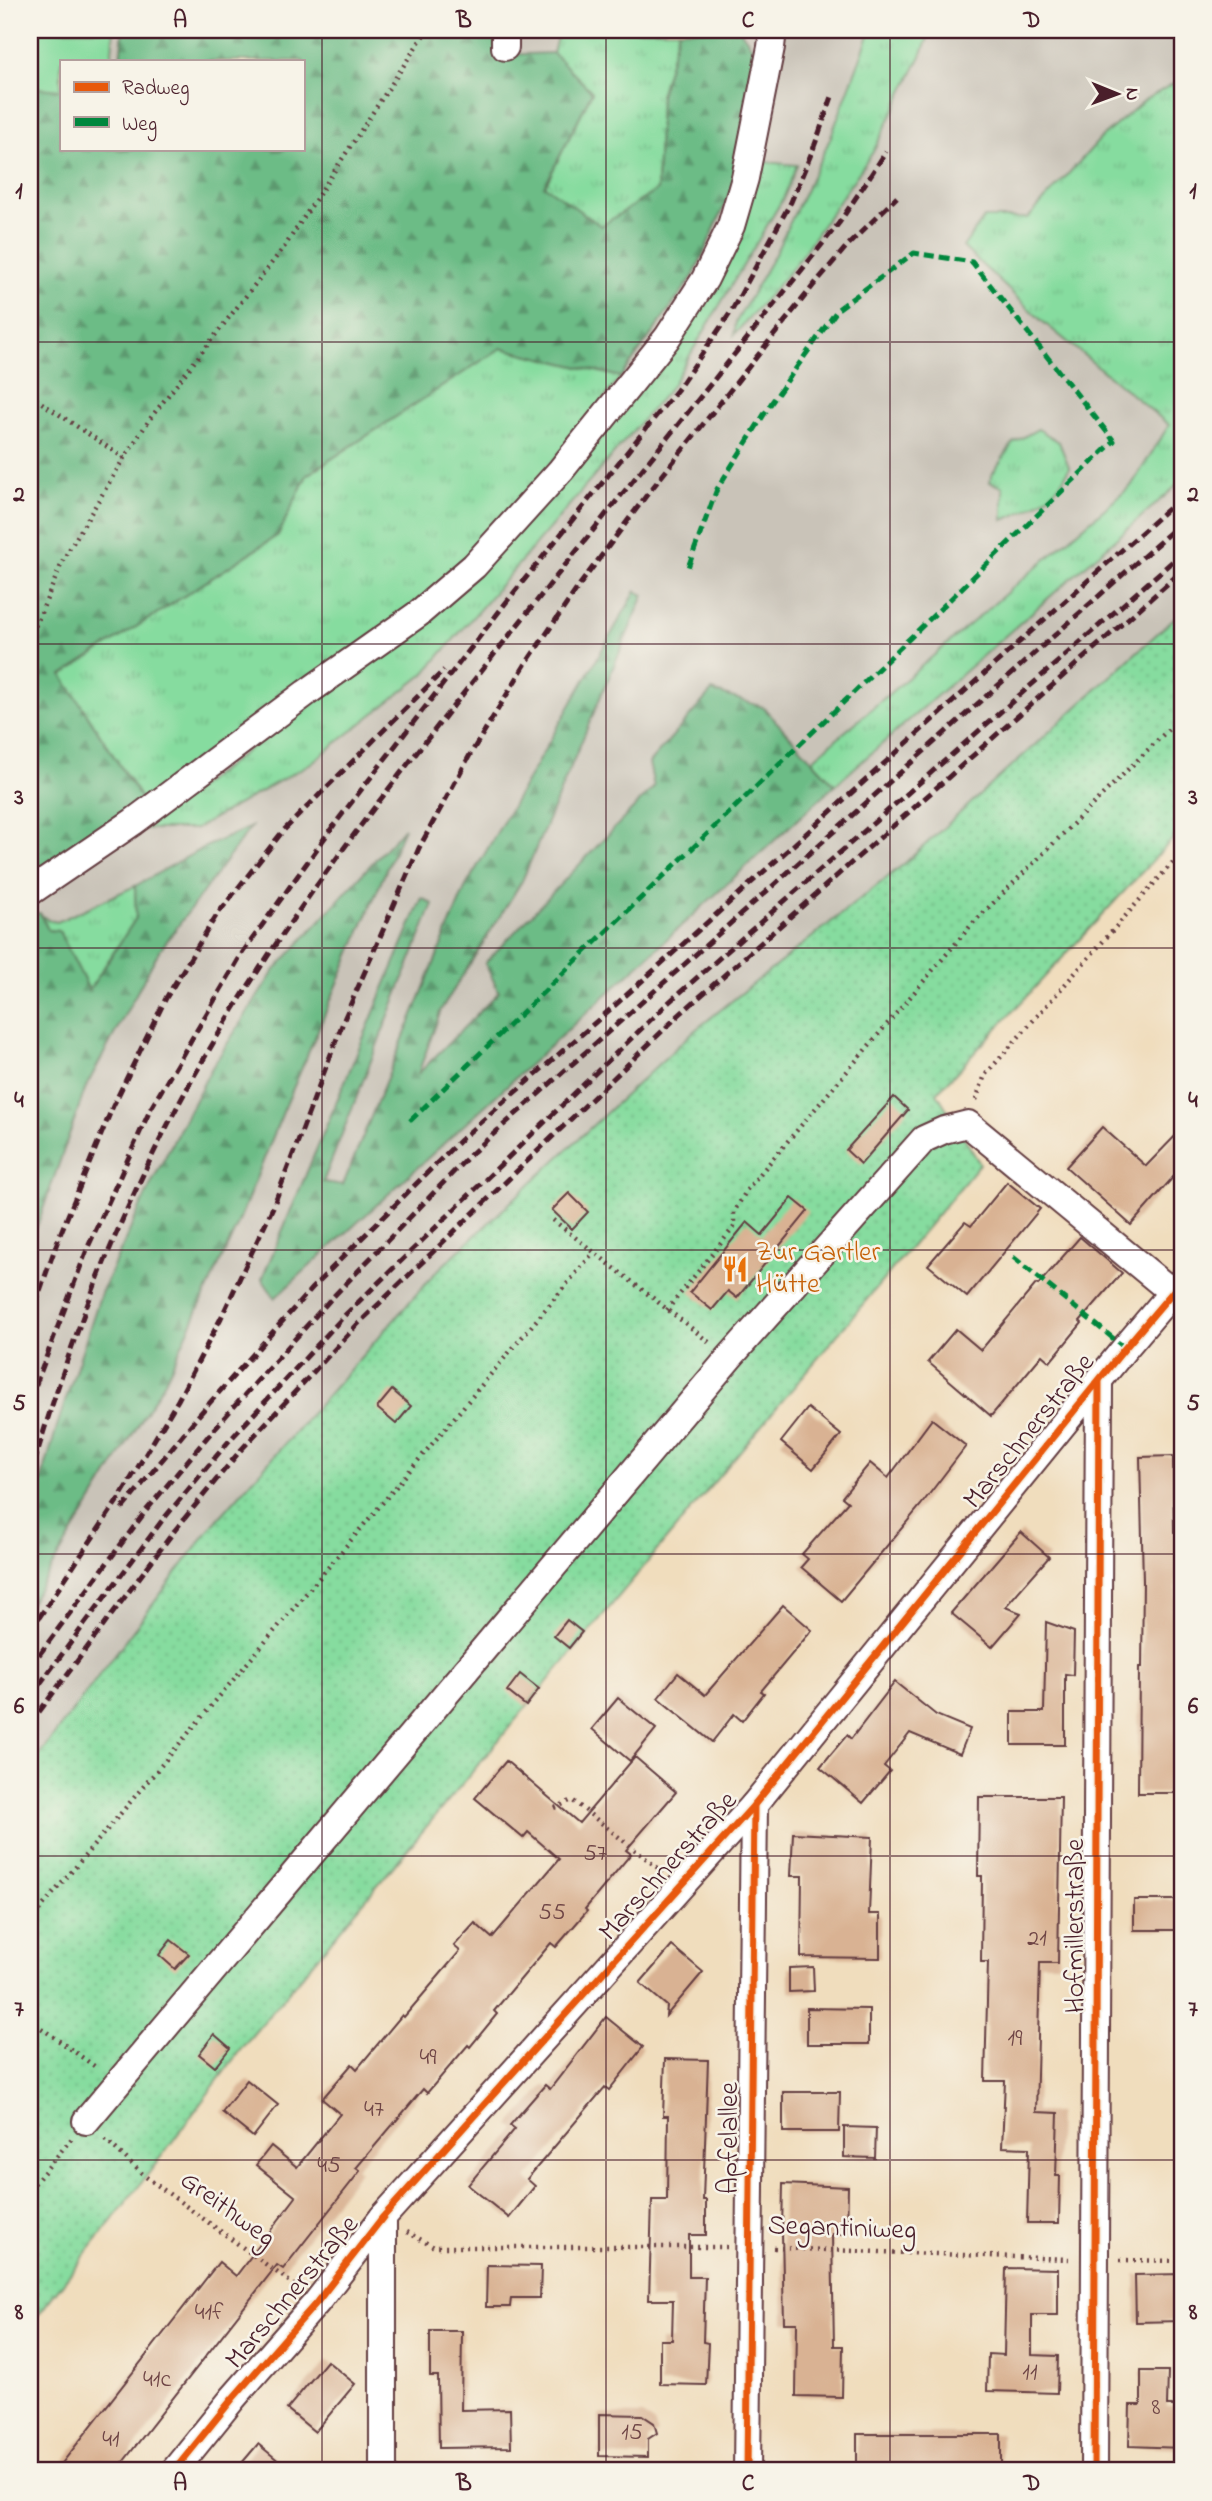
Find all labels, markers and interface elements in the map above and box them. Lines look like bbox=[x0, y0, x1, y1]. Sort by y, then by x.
text: A bbox=[173, 5, 187, 38]
text: B bbox=[455, 5, 472, 38]
text: C bbox=[742, 5, 755, 38]
text: D bbox=[1023, 5, 1040, 38]
legend bbox=[60, 60, 304, 150]
north arrow bbox=[1082, 60, 1152, 130]
text: Radweg bbox=[122, 74, 189, 106]
text: N bbox=[1118, 88, 1145, 101]
text: Weg bbox=[122, 110, 157, 142]
text: 1 bbox=[15, 176, 23, 209]
text: 1 bbox=[1189, 176, 1197, 209]
text: 2 bbox=[12, 479, 25, 512]
text: 2 bbox=[1186, 479, 1199, 512]
text: 3 bbox=[13, 782, 24, 815]
text: 3 bbox=[1187, 782, 1198, 815]
text: 4 bbox=[14, 1085, 24, 1118]
text: 4 bbox=[1188, 1085, 1198, 1118]
place label: Zur Gartler Hütte bbox=[756, 1233, 881, 1306]
restaurant icon: Zur Gartler Hütte bbox=[720, 1254, 750, 1284]
street label: Marschnerstraße bbox=[954, 1345, 1106, 1519]
text: 5 bbox=[12, 1388, 26, 1421]
text: 5 bbox=[1186, 1388, 1200, 1421]
text: 6 bbox=[14, 1691, 25, 1724]
text: 6 bbox=[1188, 1691, 1199, 1724]
street label: Marschnerstraße bbox=[590, 1782, 748, 1951]
house number: 57 bbox=[583, 1837, 607, 1872]
street label: Hofmillerstraße bbox=[1056, 1838, 1097, 2014]
house number: 55 bbox=[538, 1896, 566, 1931]
house number: 21 bbox=[1027, 1922, 1047, 1957]
text: 7 bbox=[14, 1994, 24, 2027]
text: 7 bbox=[1188, 1994, 1198, 2027]
house number: 19 bbox=[1008, 2022, 1023, 2057]
house number: 49 bbox=[419, 2041, 437, 2076]
street label: Apfelallee bbox=[710, 2081, 751, 2194]
house number: 47 bbox=[364, 2093, 384, 2128]
house number: 45 bbox=[317, 2149, 341, 2184]
street label: Greithweg bbox=[170, 2161, 284, 2259]
street label: Segantiniweg bbox=[767, 2206, 917, 2252]
street label: Marschnerstraße bbox=[216, 2207, 370, 2379]
house number: 41f bbox=[195, 2296, 224, 2331]
text: 8 bbox=[14, 2297, 24, 2330]
text: 8 bbox=[1188, 2297, 1198, 2330]
house number: 11 bbox=[1022, 2356, 1038, 2391]
house number: 41c bbox=[143, 2363, 171, 2398]
house number: 8 bbox=[1152, 2391, 1161, 2426]
house number: 15 bbox=[621, 2416, 643, 2451]
house number: 41 bbox=[102, 2423, 120, 2458]
text: A bbox=[173, 2468, 187, 2501]
text: B bbox=[455, 2468, 472, 2501]
text: C bbox=[742, 2468, 755, 2501]
text: D bbox=[1023, 2468, 1040, 2501]

